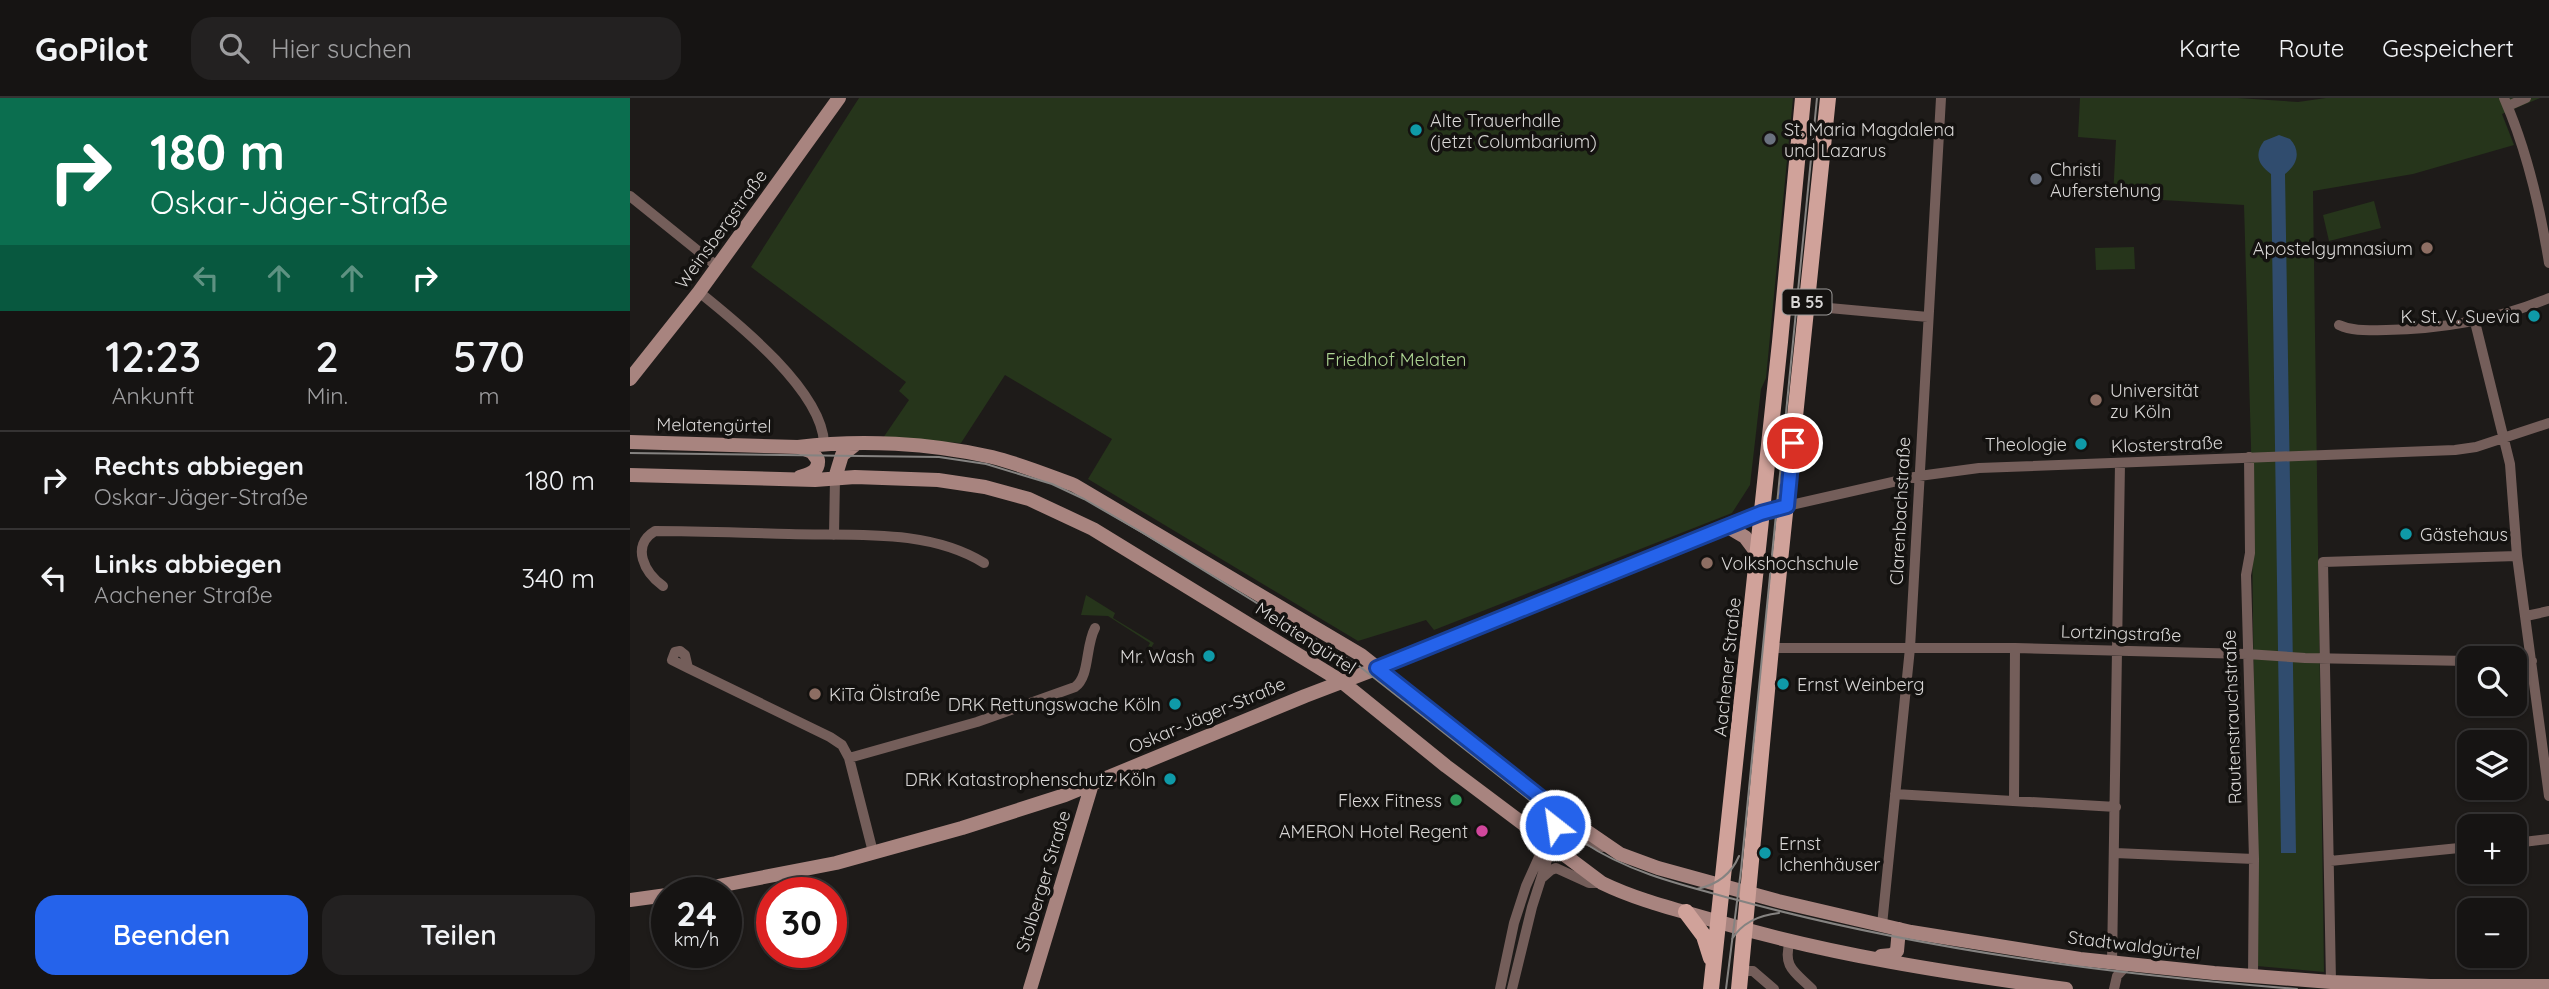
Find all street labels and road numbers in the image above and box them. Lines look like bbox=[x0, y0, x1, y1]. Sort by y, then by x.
street label: Weinsbergstraße bbox=[670, 165, 772, 293]
road number: B 55 bbox=[1782, 290, 1832, 314]
street label: Melatengürtel bbox=[656, 412, 772, 438]
street label: Klosterstraße bbox=[2111, 431, 2223, 457]
street label: Clarenbachstraße bbox=[1885, 436, 1915, 586]
street label: Aachener Straße bbox=[1708, 596, 1746, 738]
street label: Melatengürtel bbox=[1251, 597, 1361, 679]
street label: Lortzingstraße bbox=[2060, 619, 2182, 647]
street label: Rautenstrauchstraße bbox=[2217, 629, 2247, 805]
street label: Oskar-Jäger-Straße bbox=[1125, 672, 1289, 758]
street label: Stolberger Straße bbox=[1011, 807, 1075, 955]
street label: Stadtwaldgürtel bbox=[2067, 925, 2201, 965]

